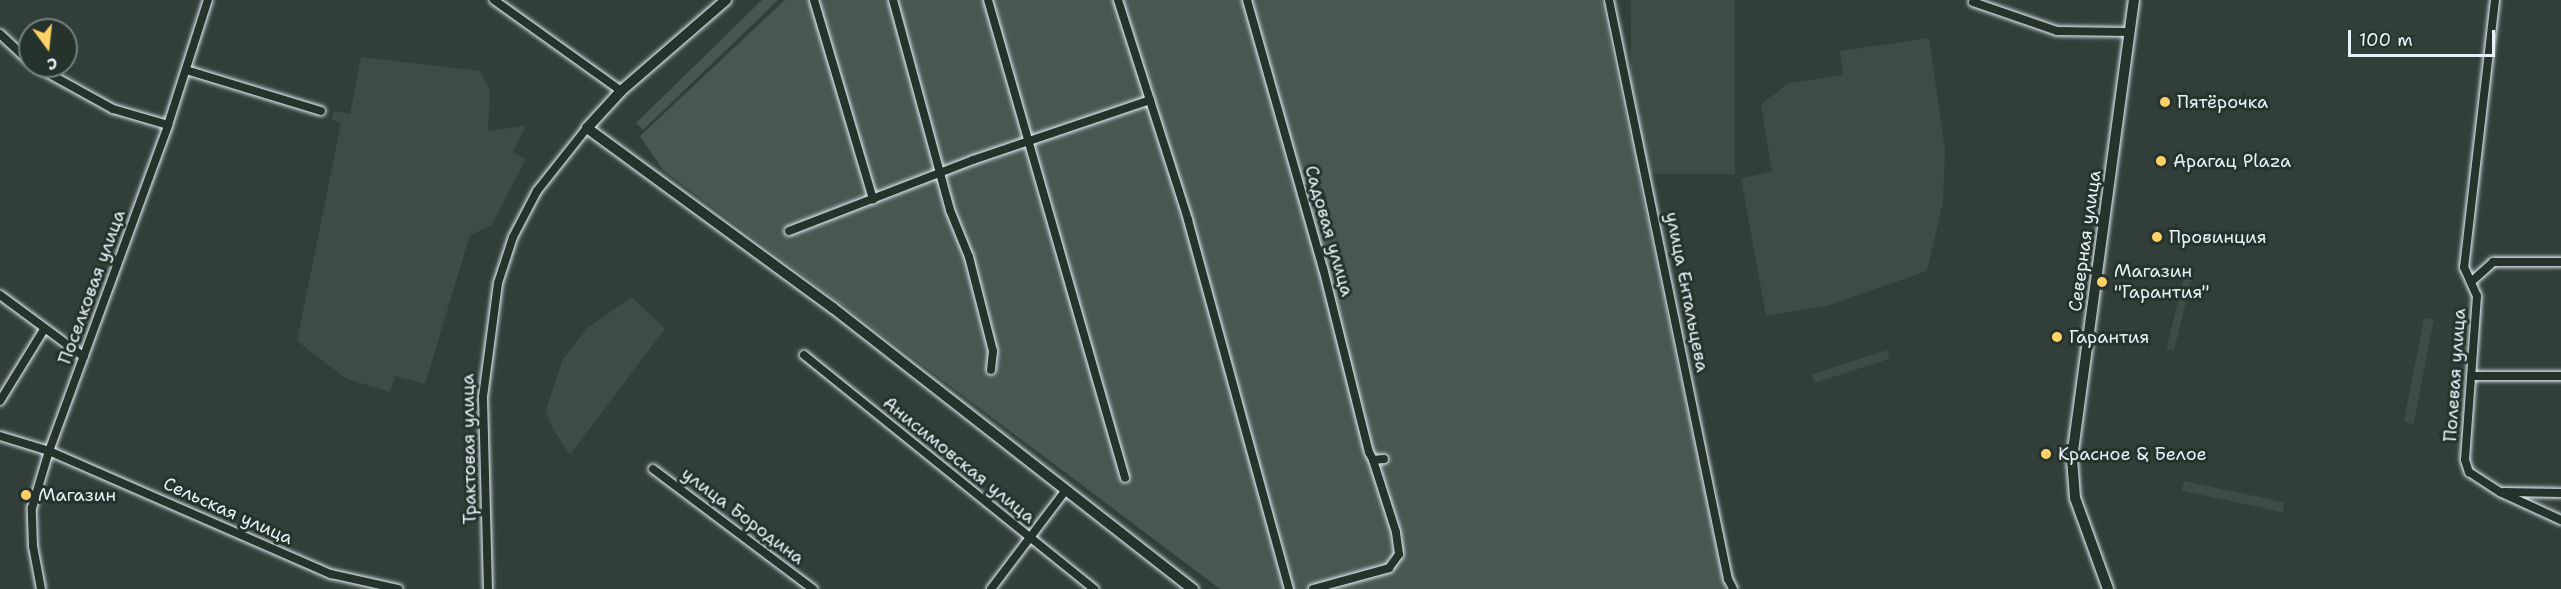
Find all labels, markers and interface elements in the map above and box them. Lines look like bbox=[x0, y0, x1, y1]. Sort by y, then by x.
north arrow bbox=[18, 18, 78, 78]
scale bar bbox=[2351, 18, 2498, 56]
text: 100 m bbox=[2359, 28, 2413, 52]
text: С bbox=[45, 53, 60, 75]
place label: Пятёрочка bbox=[2177, 91, 2268, 113]
marker: Пятёрочка bbox=[2158, 95, 2172, 109]
place label: Арагац Plaza bbox=[2173, 150, 2291, 172]
marker: Арагац Plaza bbox=[2154, 154, 2168, 168]
street label: Садовая улица bbox=[1300, 163, 1358, 299]
street label: Северная улица bbox=[2064, 169, 2106, 313]
street label: Поселковая улица bbox=[54, 207, 130, 367]
street label: улица Ентальцева bbox=[1661, 210, 1713, 374]
place label: Провинция bbox=[2169, 226, 2267, 248]
marker: Провинция bbox=[2150, 230, 2164, 244]
place label: Магазин "Гарантия" bbox=[2114, 261, 2209, 304]
marker: Магазин "Гарантия" bbox=[2095, 275, 2109, 289]
street label: Полевая улица bbox=[2440, 308, 2470, 442]
place label: Гарантия bbox=[2069, 326, 2149, 348]
marker: Гарантия bbox=[2050, 330, 2064, 344]
street label: Трактовая улица bbox=[457, 373, 481, 525]
street label: Анисимовская улица bbox=[879, 392, 1039, 528]
place label: Красное & Белое bbox=[2058, 443, 2207, 465]
marker: Красное & Белое bbox=[2039, 447, 2053, 461]
street label: улица Бородина bbox=[677, 463, 809, 569]
street label: Сельская улица bbox=[160, 473, 296, 549]
place label: Магазин bbox=[38, 484, 116, 506]
marker: Магазин bbox=[19, 488, 33, 502]

